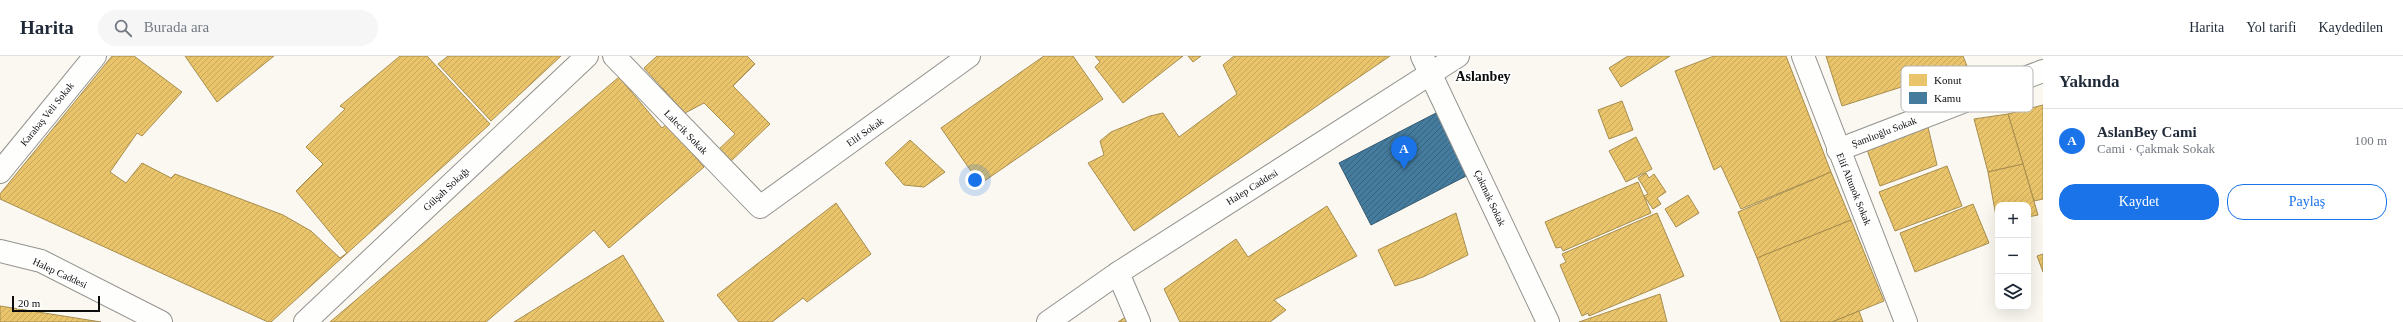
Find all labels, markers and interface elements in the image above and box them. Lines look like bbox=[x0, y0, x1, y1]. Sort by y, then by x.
search box bbox=[98, 10, 378, 46]
text: Harita bbox=[20, 17, 74, 38]
icon: search bbox=[112, 17, 134, 39]
text: Burada ara bbox=[144, 19, 209, 35]
text: Harita bbox=[2189, 20, 2224, 35]
text: Yol tarifi bbox=[2246, 20, 2296, 35]
text: Kaydedilen bbox=[2318, 20, 2383, 35]
legend bbox=[1901, 66, 2033, 112]
district label: Aslanbey bbox=[1455, 69, 1511, 84]
text: Yakında bbox=[2059, 72, 2119, 91]
text: Konut bbox=[1934, 74, 1962, 86]
street label: Karabaş Veli Sokak bbox=[18, 80, 76, 148]
text: Kamu bbox=[1934, 92, 1961, 104]
street label: Lalecik Sokak bbox=[662, 108, 710, 156]
street label: Elif Sokak bbox=[844, 115, 886, 149]
street label: Şamlıoğlu Sokak bbox=[1850, 115, 1918, 149]
text: AslanBey Cami bbox=[2097, 124, 2197, 140]
text: A bbox=[2067, 133, 2077, 148]
text: 100 m bbox=[2354, 133, 2387, 148]
pin: A bbox=[1391, 136, 1417, 169]
text: Cami · Çakmak Sokak bbox=[2097, 141, 2215, 156]
street label: Elif Altunok Sokak bbox=[1834, 151, 1874, 227]
street label: Gülşah Sokağı bbox=[421, 165, 471, 213]
street label: Halep Caddesi bbox=[1224, 167, 1280, 207]
street label: Çakmak Sokak bbox=[1472, 168, 1508, 228]
your location bbox=[965, 170, 985, 190]
button: Kaydet bbox=[2059, 184, 2219, 220]
button: Paylaş bbox=[2227, 184, 2387, 220]
map controls bbox=[1995, 202, 2031, 310]
button: + bbox=[1995, 202, 2031, 238]
button: − bbox=[1995, 238, 2031, 274]
street label: Halep Caddesi bbox=[31, 256, 89, 290]
button: layers bbox=[1995, 274, 2031, 310]
scale bar bbox=[12, 294, 100, 313]
text: 20 m bbox=[18, 297, 40, 309]

